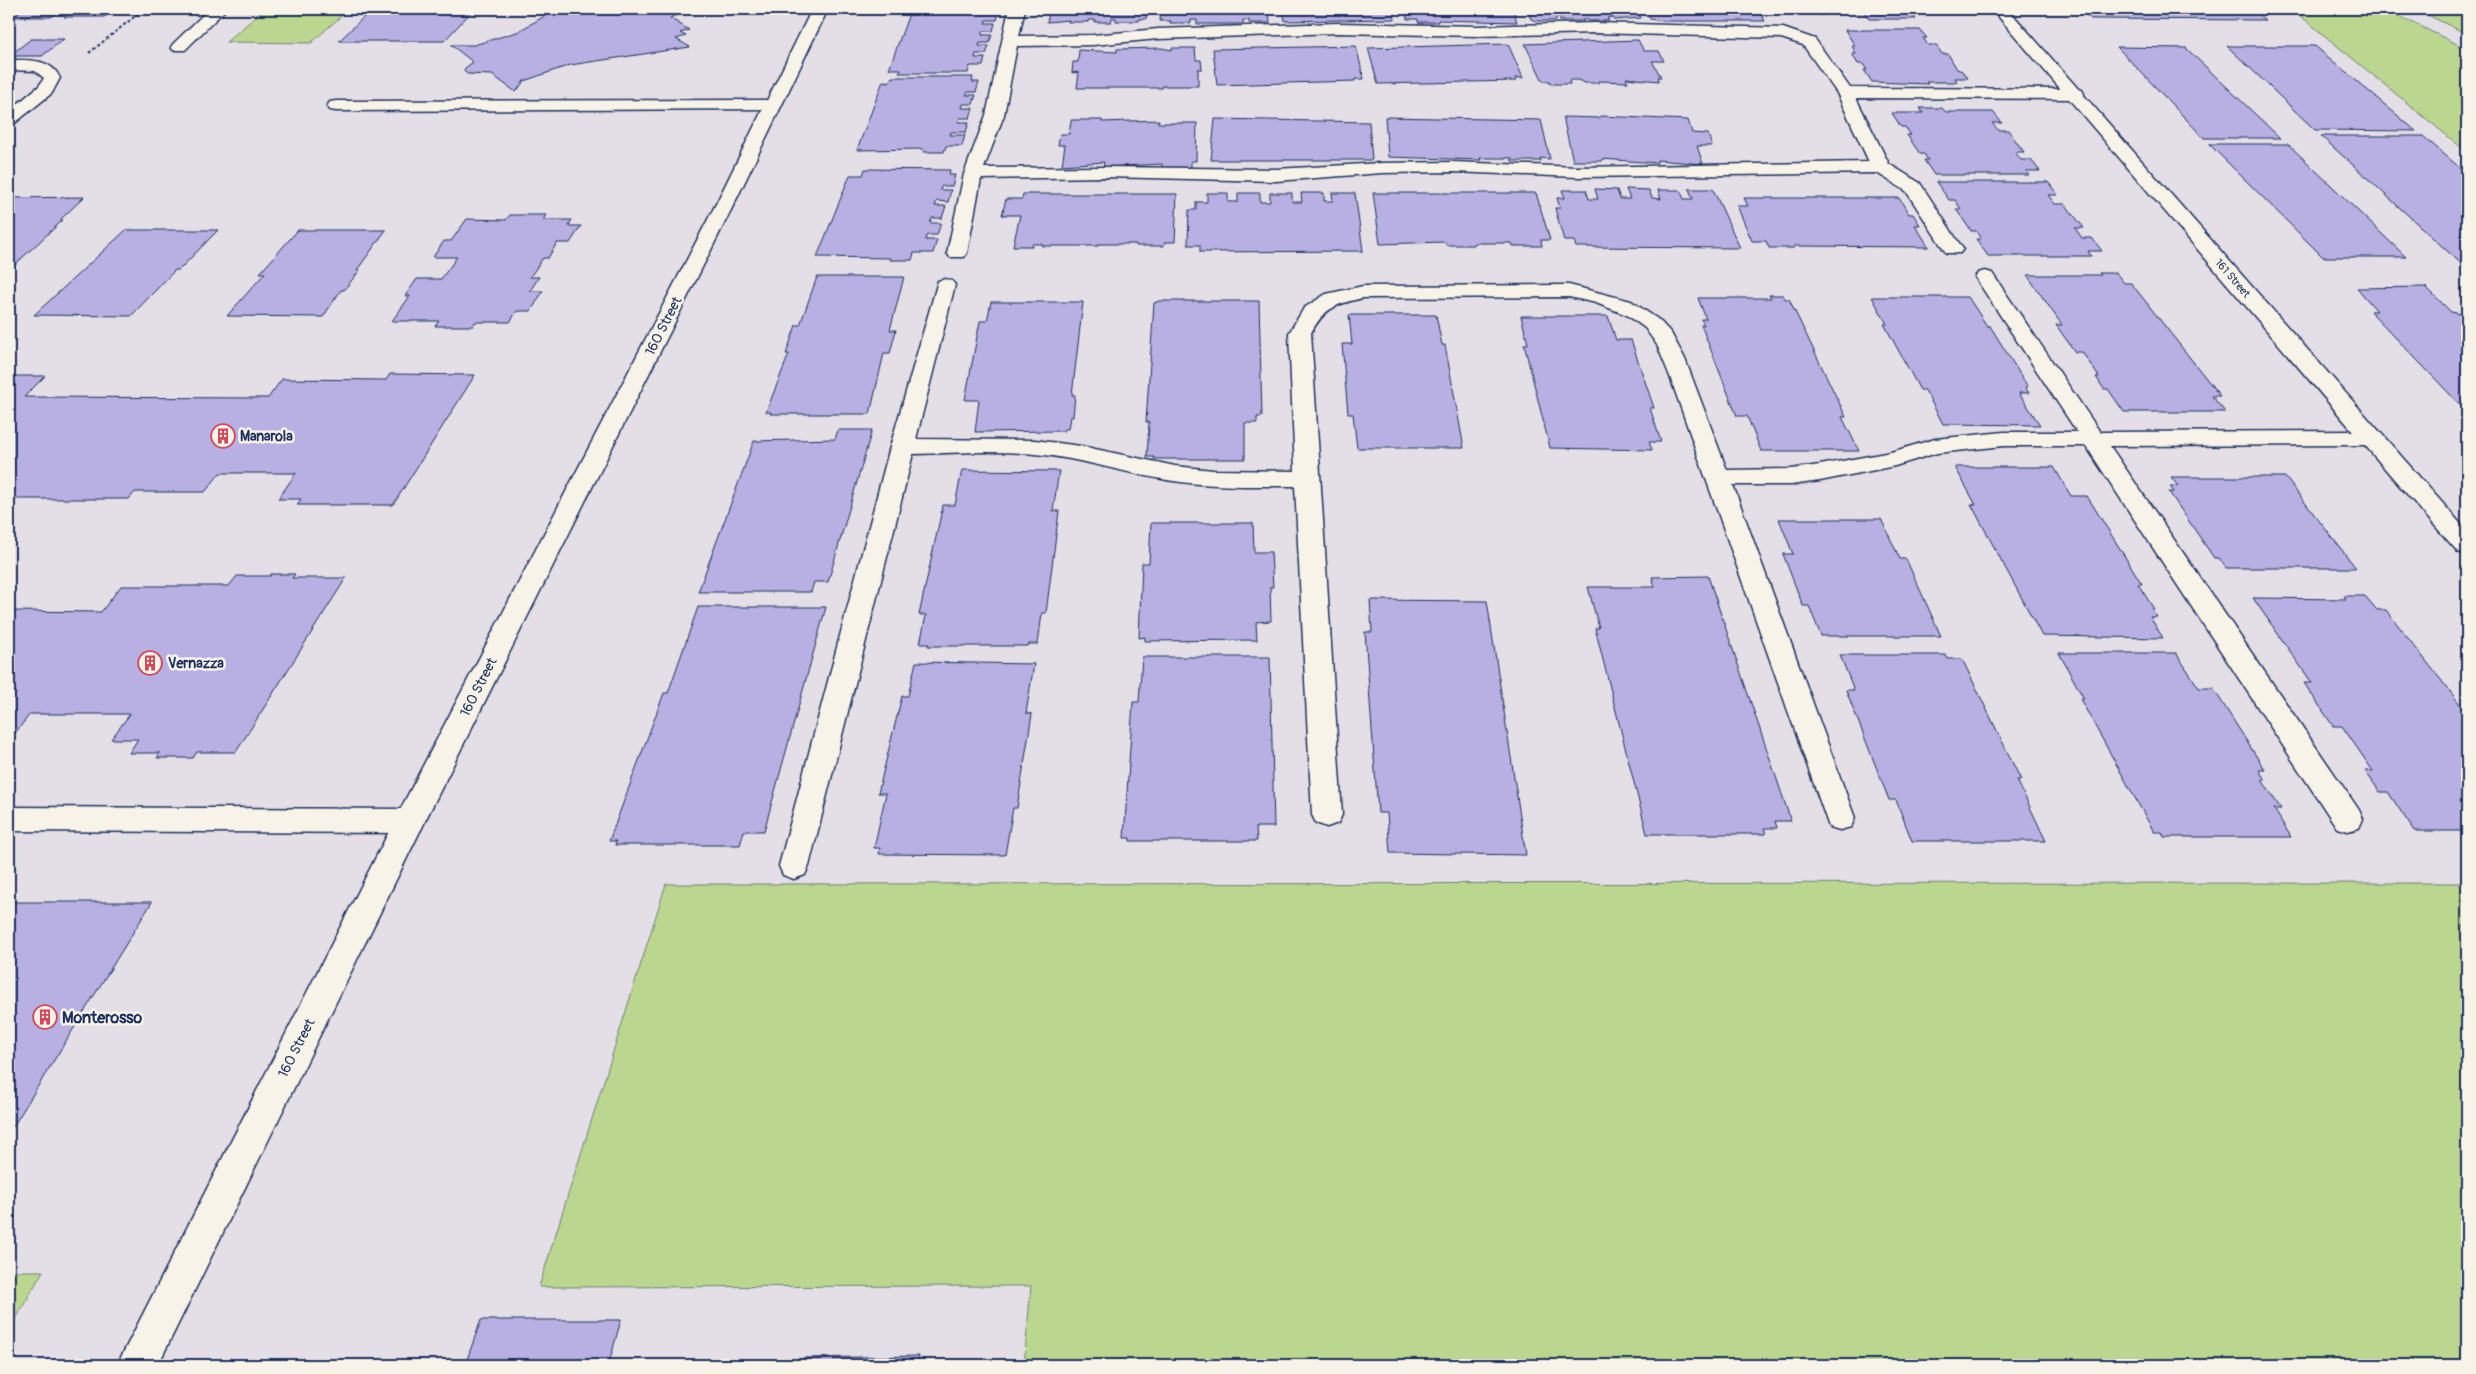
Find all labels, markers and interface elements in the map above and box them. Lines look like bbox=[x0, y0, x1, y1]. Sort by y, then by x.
street label: 161 Street bbox=[2212, 256, 2253, 301]
street label: 160 Street bbox=[641, 293, 686, 359]
building icon: Manarola bbox=[210, 423, 236, 449]
place label: Manarola bbox=[240, 428, 293, 445]
building icon: Vernazza bbox=[137, 650, 163, 676]
street label: 160 Street bbox=[456, 654, 501, 720]
place label: Vernazza bbox=[168, 655, 224, 672]
building icon: Monterosso bbox=[32, 1004, 58, 1030]
place label: Monterosso bbox=[62, 1008, 142, 1028]
street label: 160 Street bbox=[274, 1015, 319, 1081]

